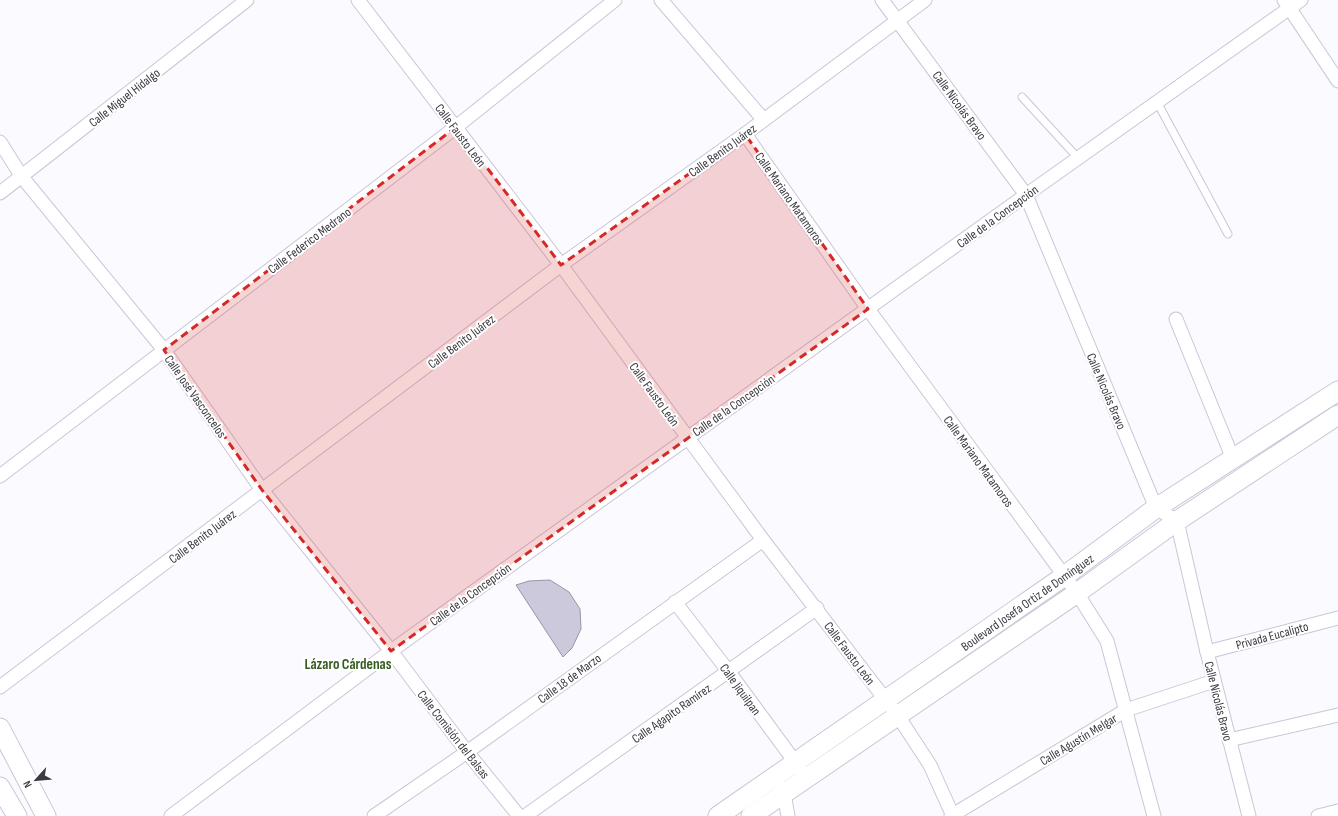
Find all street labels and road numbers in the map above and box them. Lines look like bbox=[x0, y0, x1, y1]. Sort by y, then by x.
street label: Calle Miguel Hidalgo bbox=[86, 65, 163, 131]
street label: Calle Nicolás Bravo bbox=[929, 68, 990, 143]
street label: Calle Fausto León bbox=[431, 101, 489, 170]
street label: Calle Benito Juárez bbox=[685, 121, 760, 181]
street label: Calle Mariano Matamoros bbox=[751, 149, 827, 248]
street label: Calle de la Concepción bbox=[954, 182, 1041, 252]
street label: Calle Federico Medrano bbox=[265, 204, 355, 277]
street label: Calle Benito Juárez bbox=[425, 311, 499, 372]
street label: Calle Nicolás Bravo bbox=[1083, 351, 1129, 432]
street label: Calle José Vasconcelos bbox=[161, 352, 230, 441]
street label: Calle Fausto León bbox=[626, 359, 683, 430]
street label: Calle de la Concepción bbox=[689, 371, 778, 440]
street label: Calle Mariano Matamoros bbox=[940, 413, 1017, 511]
street label: Calle Benito Juárez bbox=[166, 506, 240, 567]
street label: Boulevard Josefa Ortiz de Domínguez bbox=[958, 551, 1097, 655]
street label: Calle de la Concepción bbox=[427, 560, 514, 630]
street label: Calle Fausto León bbox=[820, 619, 878, 688]
street label: Privada Eucalipto bbox=[1234, 619, 1310, 653]
street label: Calle 18 de Marzo bbox=[535, 650, 604, 707]
street label: Calle Nicolás Bravo bbox=[1200, 660, 1236, 743]
street label: Calle Jiquilpan bbox=[716, 661, 764, 719]
street label: Calle Agapito Ramírez bbox=[629, 680, 715, 747]
street label: Calle Comisión del Balsas bbox=[414, 687, 493, 782]
street label: Calle Agustín Melgar bbox=[1037, 710, 1120, 769]

